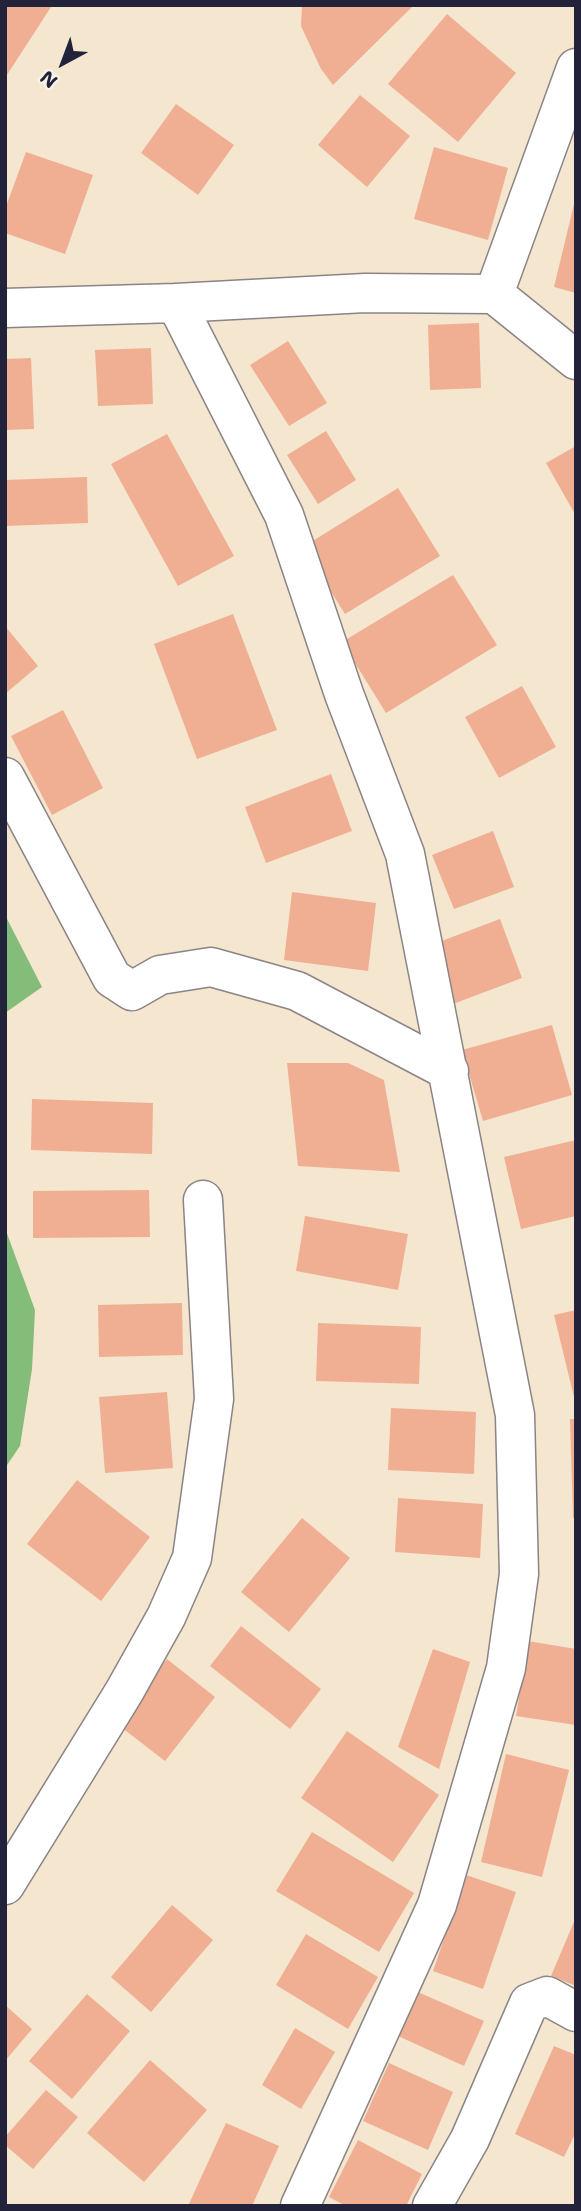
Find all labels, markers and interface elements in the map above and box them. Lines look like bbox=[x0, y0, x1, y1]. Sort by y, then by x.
north arrow bbox=[28, 28, 98, 98]
text: N bbox=[35, 65, 63, 94]

